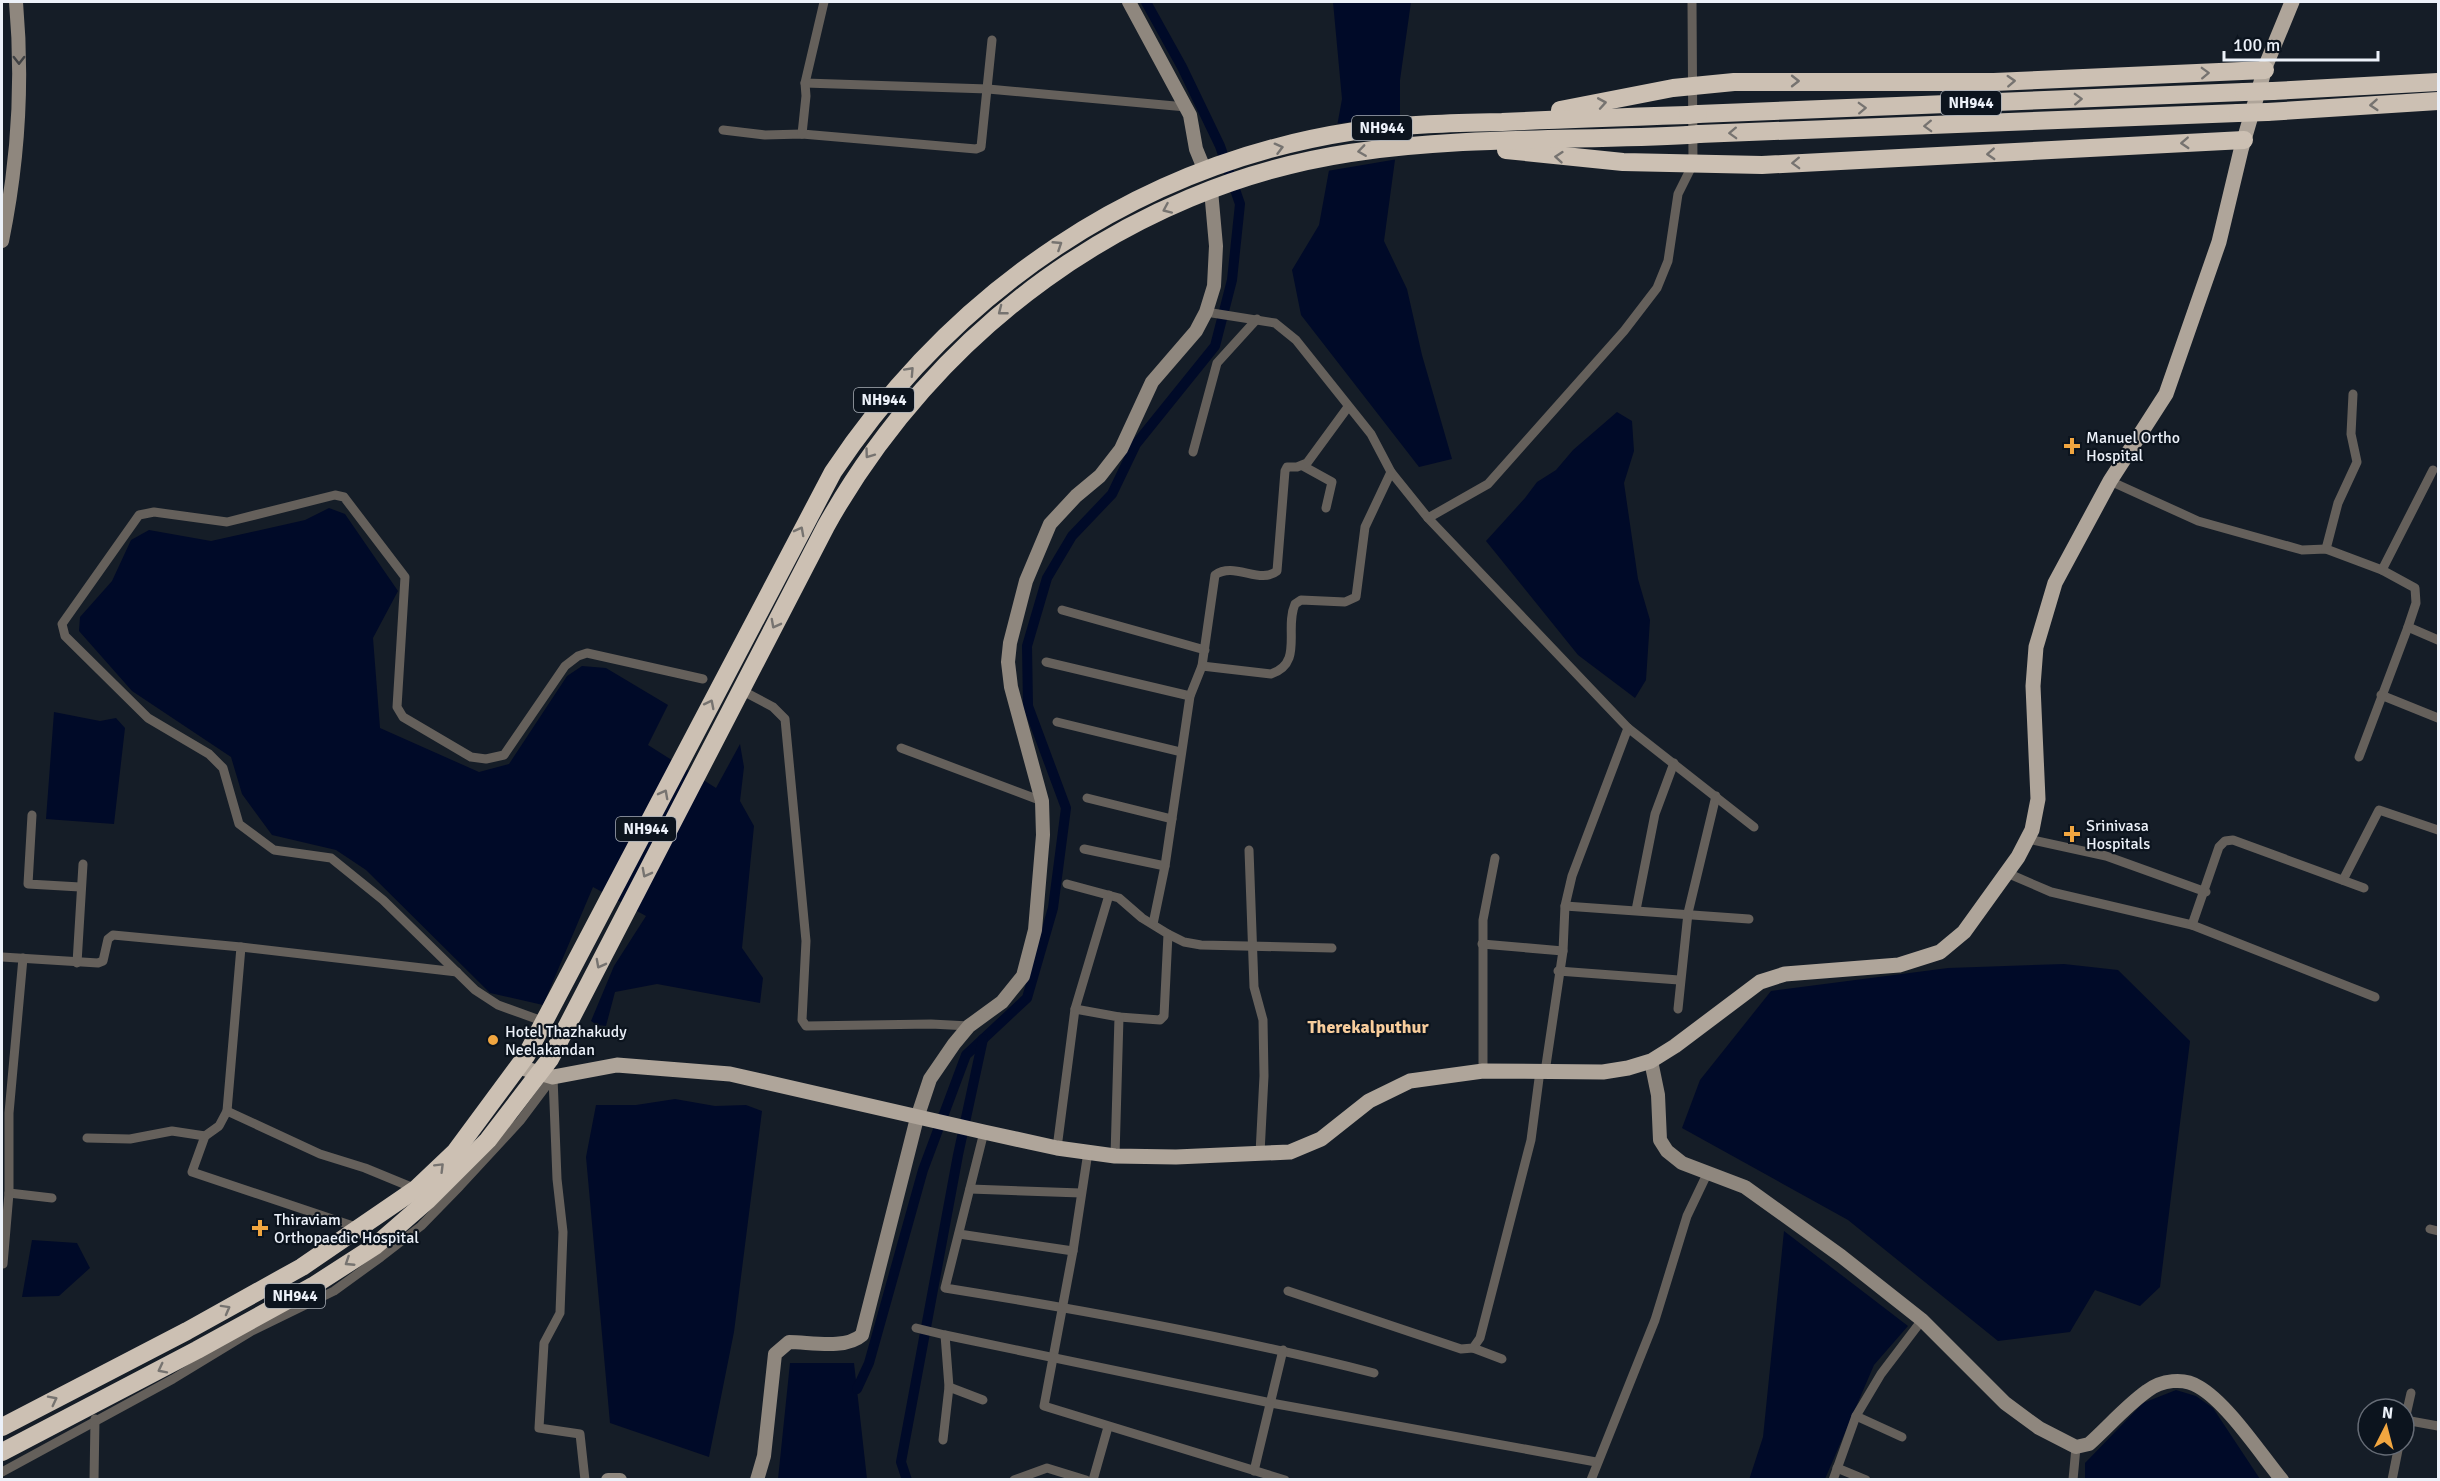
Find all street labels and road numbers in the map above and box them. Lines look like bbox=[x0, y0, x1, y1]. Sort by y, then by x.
road number: NH944 bbox=[1941, 91, 2001, 115]
road number: NH944 bbox=[1352, 116, 1412, 140]
road number: NH944 bbox=[854, 388, 914, 412]
road number: NH944 bbox=[616, 817, 676, 841]
road number: NH944 bbox=[265, 1284, 325, 1308]

